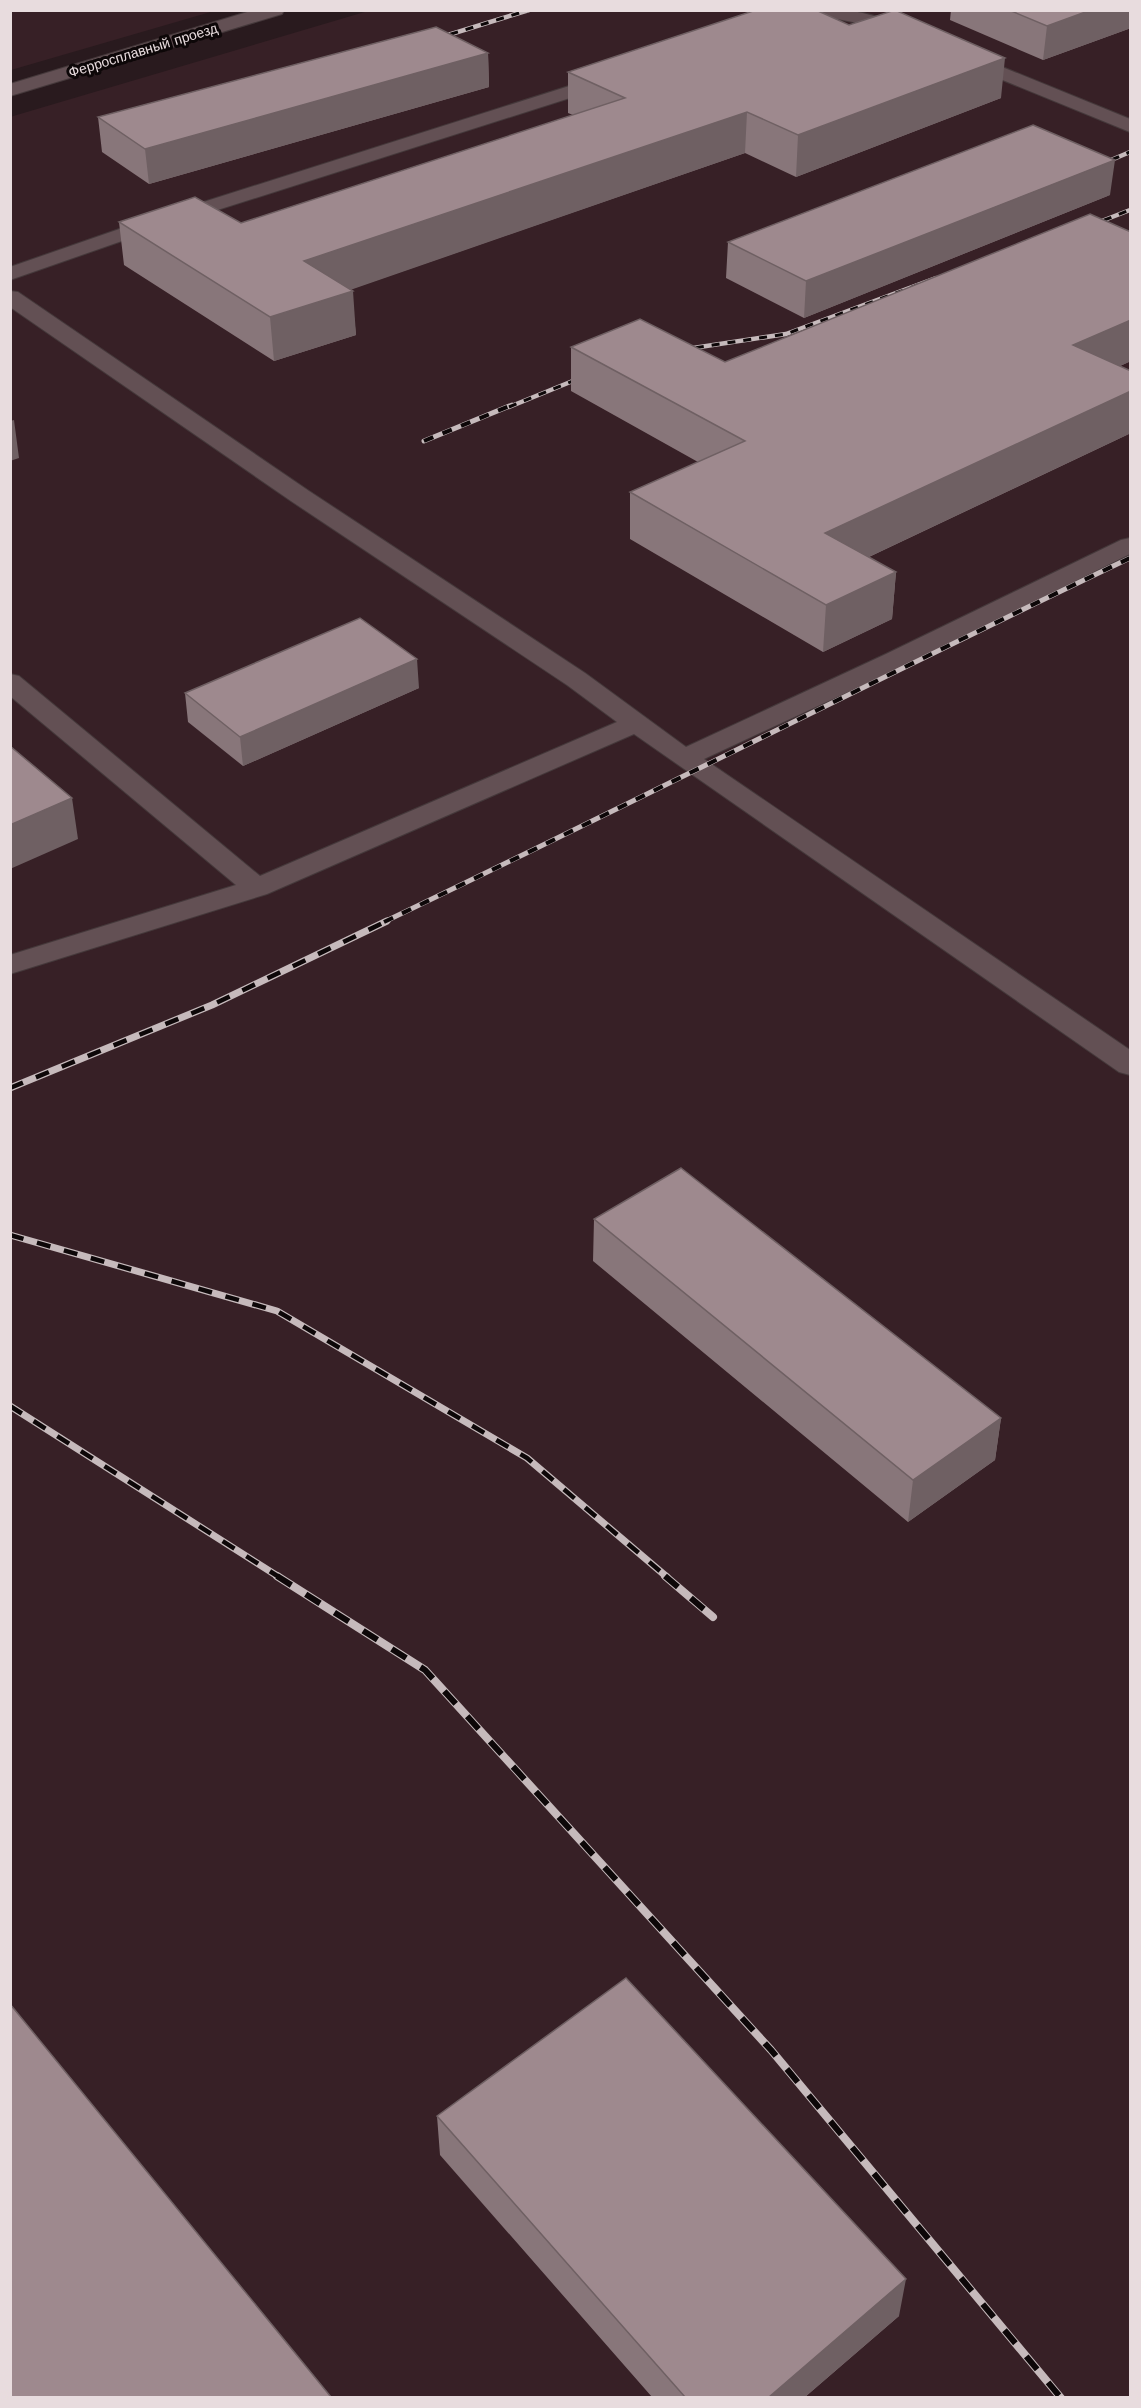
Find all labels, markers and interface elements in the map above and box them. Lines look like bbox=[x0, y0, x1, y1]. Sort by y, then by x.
street label: Ферросплавный проезд bbox=[67, 20, 219, 80]

